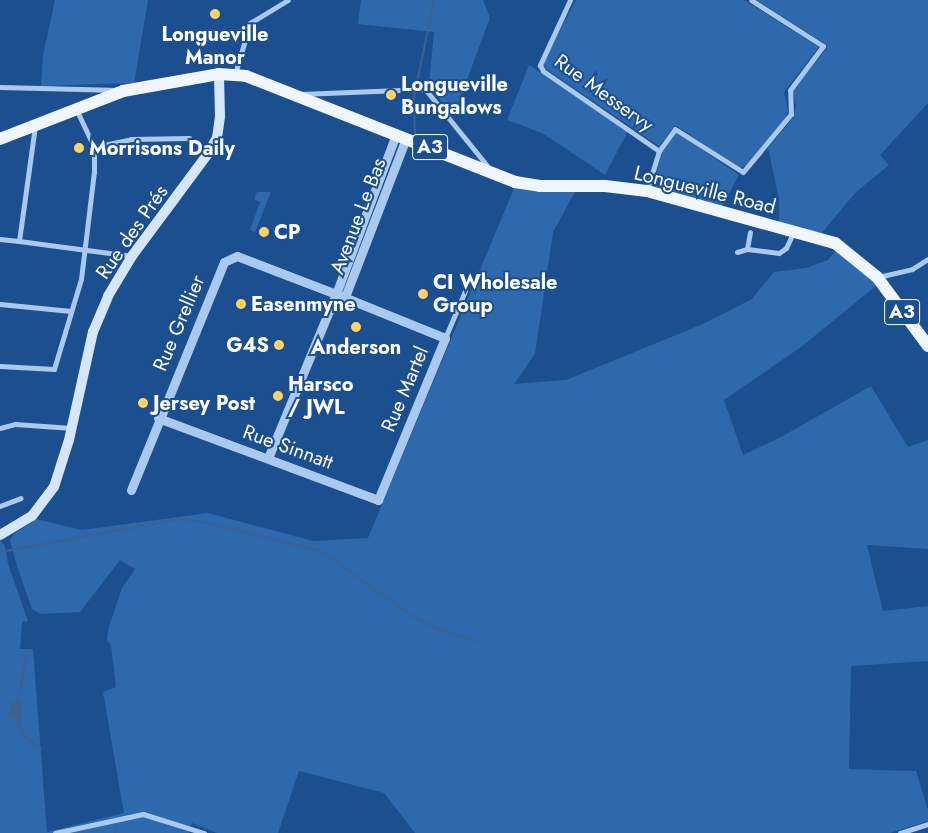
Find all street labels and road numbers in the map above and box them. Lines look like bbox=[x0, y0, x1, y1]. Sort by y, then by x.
street label: Rue Messervy bbox=[550, 49, 658, 137]
road number: A3 bbox=[411, 130, 449, 163]
street label: Avenue Le Bas bbox=[325, 155, 391, 277]
street label: Longueville Road bbox=[632, 161, 778, 219]
street label: Rue des Prés bbox=[91, 180, 173, 284]
street label: Rue Grellier bbox=[148, 271, 210, 375]
road number: A3 bbox=[883, 296, 921, 328]
street label: Rue Martel bbox=[376, 343, 434, 435]
street label: Rue Sinnatt bbox=[240, 420, 336, 474]

